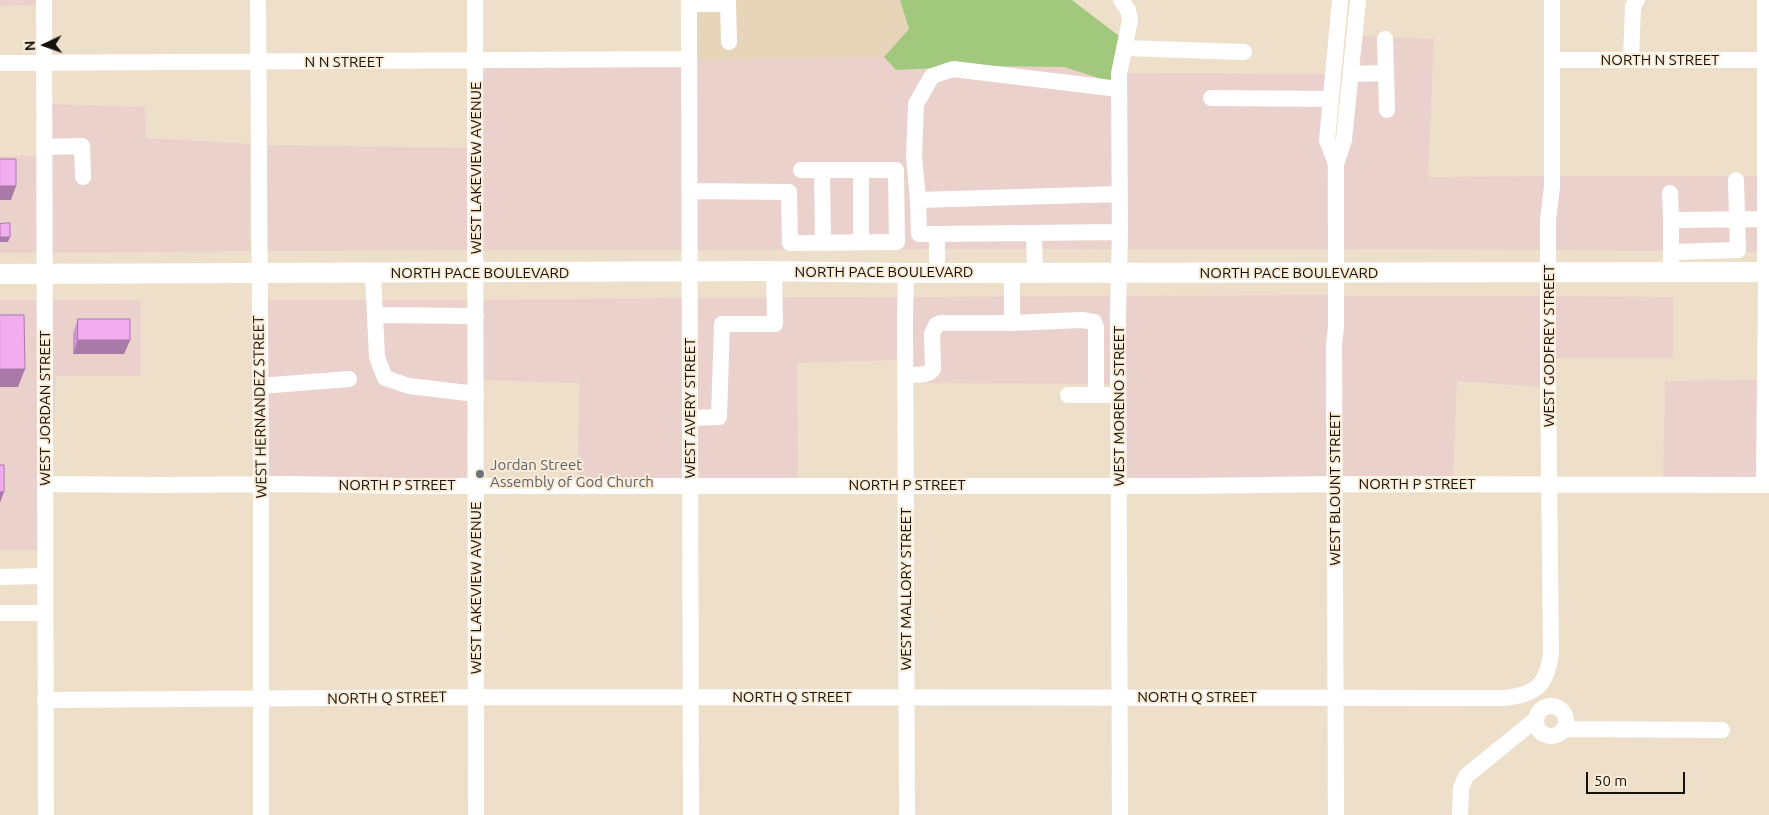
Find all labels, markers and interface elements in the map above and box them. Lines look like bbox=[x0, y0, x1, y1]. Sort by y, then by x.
north arrow bbox=[20, 20, 70, 70]
text: N bbox=[22, 40, 38, 51]
street label: NORTH N STREET bbox=[1601, 51, 1719, 69]
street label: N N STREET bbox=[305, 53, 383, 71]
street label: WEST LAKEVIEW AVENUE bbox=[467, 82, 485, 254]
street label: NORTH PACE BOULEVARD bbox=[795, 263, 973, 281]
street label: NORTH PACE BOULEVARD bbox=[391, 264, 569, 282]
street label: NORTH PACE BOULEVARD bbox=[1200, 264, 1378, 282]
street label: WEST GODFREY STREET bbox=[1540, 265, 1558, 427]
street label: WEST HERNANDEZ STREET bbox=[249, 315, 271, 499]
street label: WEST MORENO STREET bbox=[1110, 326, 1128, 486]
street label: WEST JORDAN STREET bbox=[36, 330, 54, 486]
street label: WEST AVERY STREET bbox=[681, 338, 699, 478]
street label: WEST BLOUNT STREET bbox=[1326, 412, 1344, 566]
place label: Jordan Street Assembly of God Church bbox=[490, 456, 654, 491]
marker: Jordan Street Assembly of God Church bbox=[474, 468, 486, 480]
street label: NORTH P STREET bbox=[1358, 475, 1476, 493]
street label: NORTH P STREET bbox=[338, 476, 456, 494]
street label: NORTH P STREET bbox=[848, 476, 966, 494]
street label: WEST LAKEVIEW AVENUE bbox=[467, 502, 485, 674]
street label: WEST MALLORY STREET bbox=[897, 507, 915, 671]
street label: NORTH Q STREET bbox=[327, 688, 447, 708]
street label: NORTH Q STREET bbox=[732, 688, 852, 706]
street label: NORTH Q STREET bbox=[1137, 688, 1257, 706]
scale bar bbox=[1589, 762, 1688, 794]
text: 50 m bbox=[1594, 772, 1627, 789]

